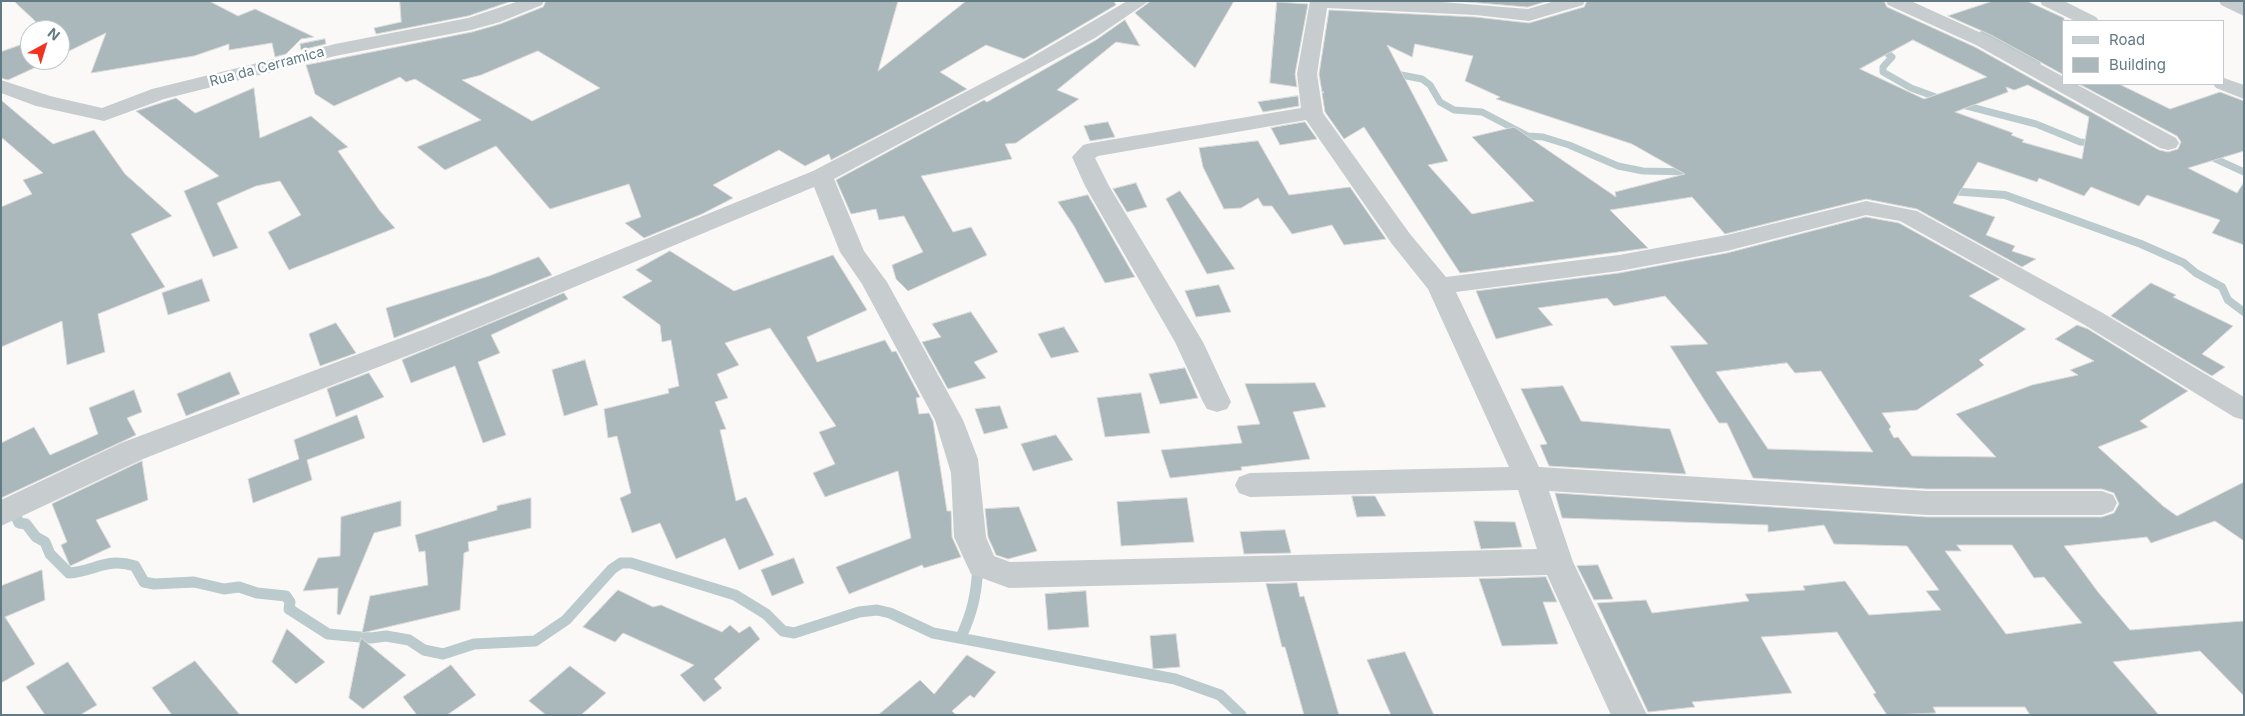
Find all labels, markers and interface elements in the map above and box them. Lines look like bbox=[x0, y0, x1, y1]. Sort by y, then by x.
north arrow bbox=[20, 20, 70, 70]
legend bbox=[2062, 20, 2225, 85]
text: N bbox=[45, 24, 64, 44]
text: Road bbox=[2109, 30, 2145, 49]
street label: Rua da Cerramica bbox=[208, 44, 326, 90]
text: Building bbox=[2109, 55, 2166, 74]

